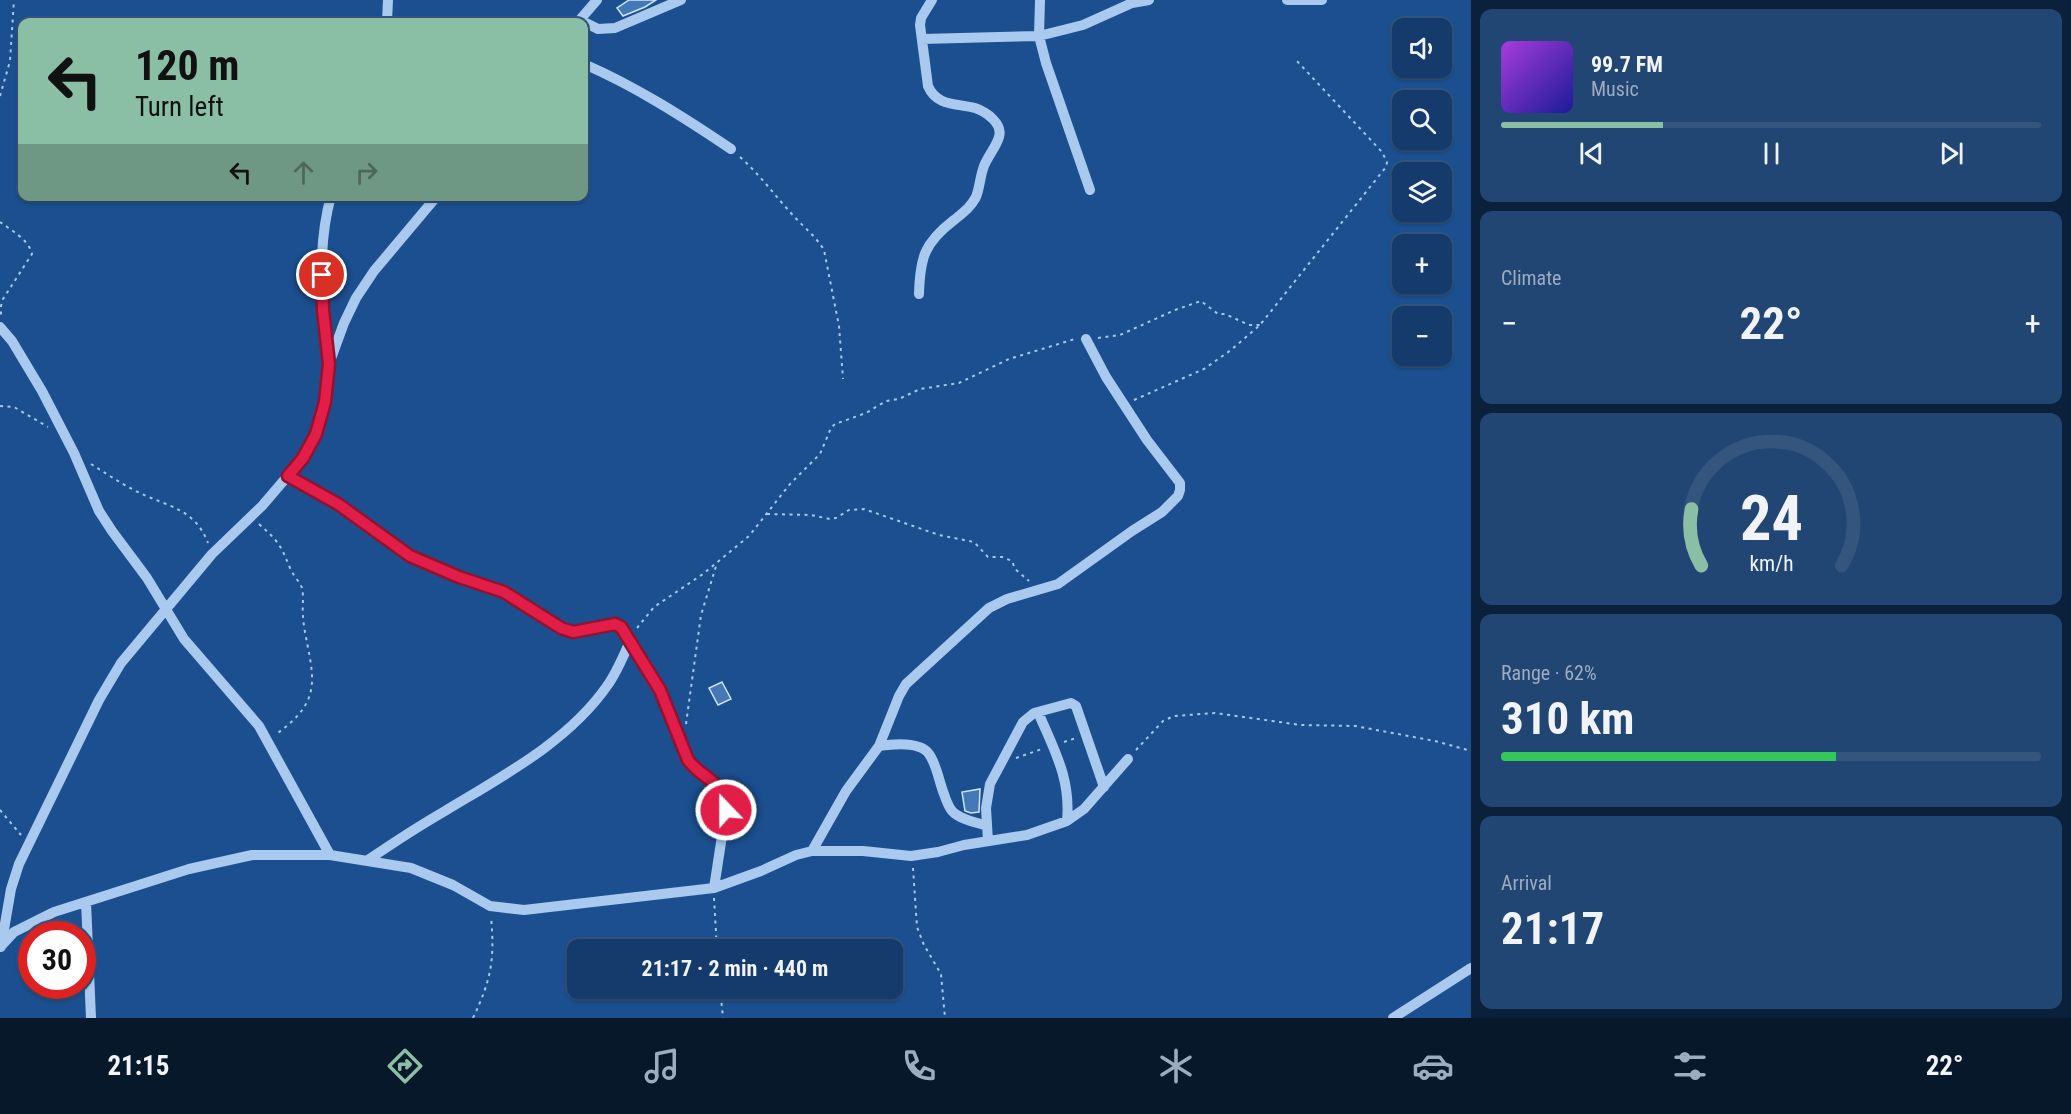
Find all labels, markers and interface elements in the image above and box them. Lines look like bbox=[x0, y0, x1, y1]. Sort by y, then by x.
map controls bbox=[1392, 18, 1452, 366]
button: sound bbox=[1392, 18, 1452, 78]
text: 120 m bbox=[135, 41, 240, 90]
icon: left bbox=[36, 42, 114, 120]
text: 99.7 FM bbox=[1591, 52, 1663, 77]
text: Music bbox=[1591, 77, 1639, 101]
button: search bbox=[1392, 90, 1452, 150]
text: Turn left bbox=[135, 91, 224, 123]
icon: previous bbox=[1575, 137, 1608, 170]
icon: pause bbox=[1755, 137, 1788, 170]
icon: next bbox=[1935, 137, 1968, 170]
icon: left bbox=[224, 156, 257, 189]
icon: ahead bbox=[287, 156, 320, 189]
icon: right bbox=[350, 156, 383, 189]
button: layers bbox=[1392, 162, 1452, 222]
button: + bbox=[1392, 234, 1452, 294]
pin bbox=[296, 249, 347, 300]
icon: arrive bbox=[305, 258, 338, 291]
text: Climate bbox=[1501, 266, 1561, 290]
text: 22° bbox=[1740, 297, 1803, 350]
text: − bbox=[1501, 304, 1518, 343]
text: + bbox=[2025, 304, 2041, 343]
button: − bbox=[1392, 306, 1452, 366]
text: 24 bbox=[1739, 482, 1803, 555]
text: km/h bbox=[1749, 551, 1793, 576]
text: Range · 62% bbox=[1501, 661, 1597, 685]
text: 310 km bbox=[1501, 692, 1634, 745]
position arrow bbox=[694, 778, 758, 842]
text: Arrival bbox=[1501, 871, 1552, 895]
text: 21:17 bbox=[1501, 902, 1604, 955]
speed limit sign: 30 bbox=[18, 921, 96, 999]
text: 21:17 · 2 min · 440 m bbox=[642, 956, 828, 981]
icon: directions bbox=[384, 1045, 426, 1087]
icon: music bbox=[641, 1045, 683, 1087]
icon: phone bbox=[898, 1045, 940, 1087]
icon: climate bbox=[1155, 1045, 1197, 1087]
icon: car bbox=[1412, 1045, 1454, 1087]
icon: filters bbox=[1669, 1045, 1711, 1087]
text: 21:15 bbox=[107, 1050, 169, 1082]
text: 22° bbox=[1926, 1050, 1963, 1082]

